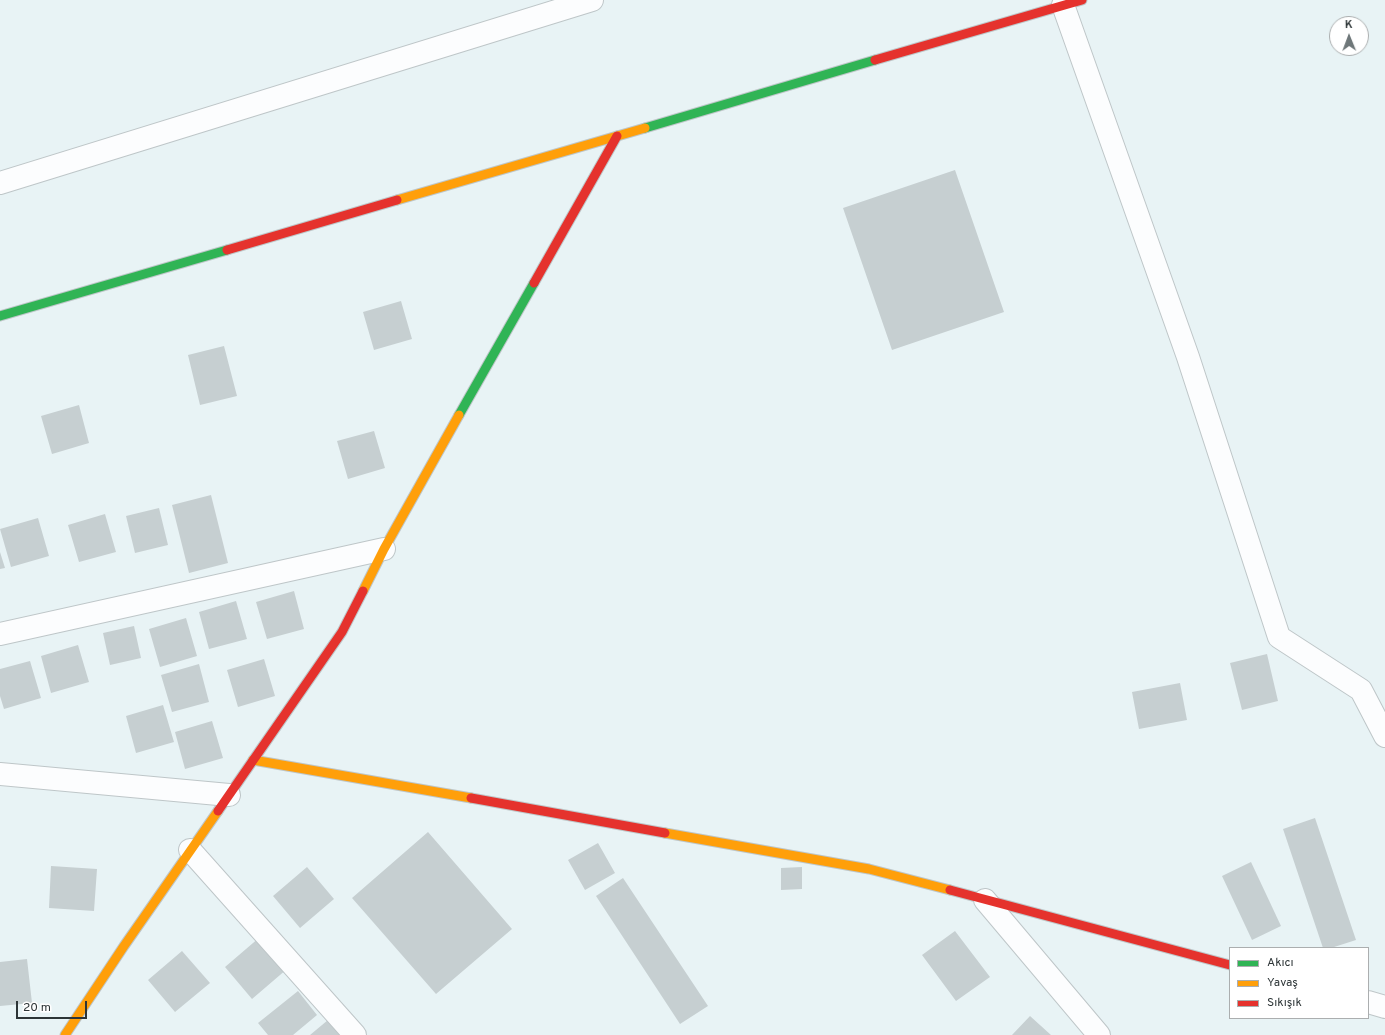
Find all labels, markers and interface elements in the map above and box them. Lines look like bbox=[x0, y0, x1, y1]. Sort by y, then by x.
north arrow bbox=[1329, 16, 1369, 56]
text: K bbox=[1345, 18, 1353, 32]
legend bbox=[1229, 947, 1369, 1019]
text: Akıcı bbox=[1267, 955, 1294, 971]
text: Yavaş bbox=[1267, 975, 1298, 991]
scale bar bbox=[18, 993, 89, 1019]
text: Sıkışık bbox=[1267, 995, 1302, 1011]
text: 20 m bbox=[23, 1000, 51, 1016]

